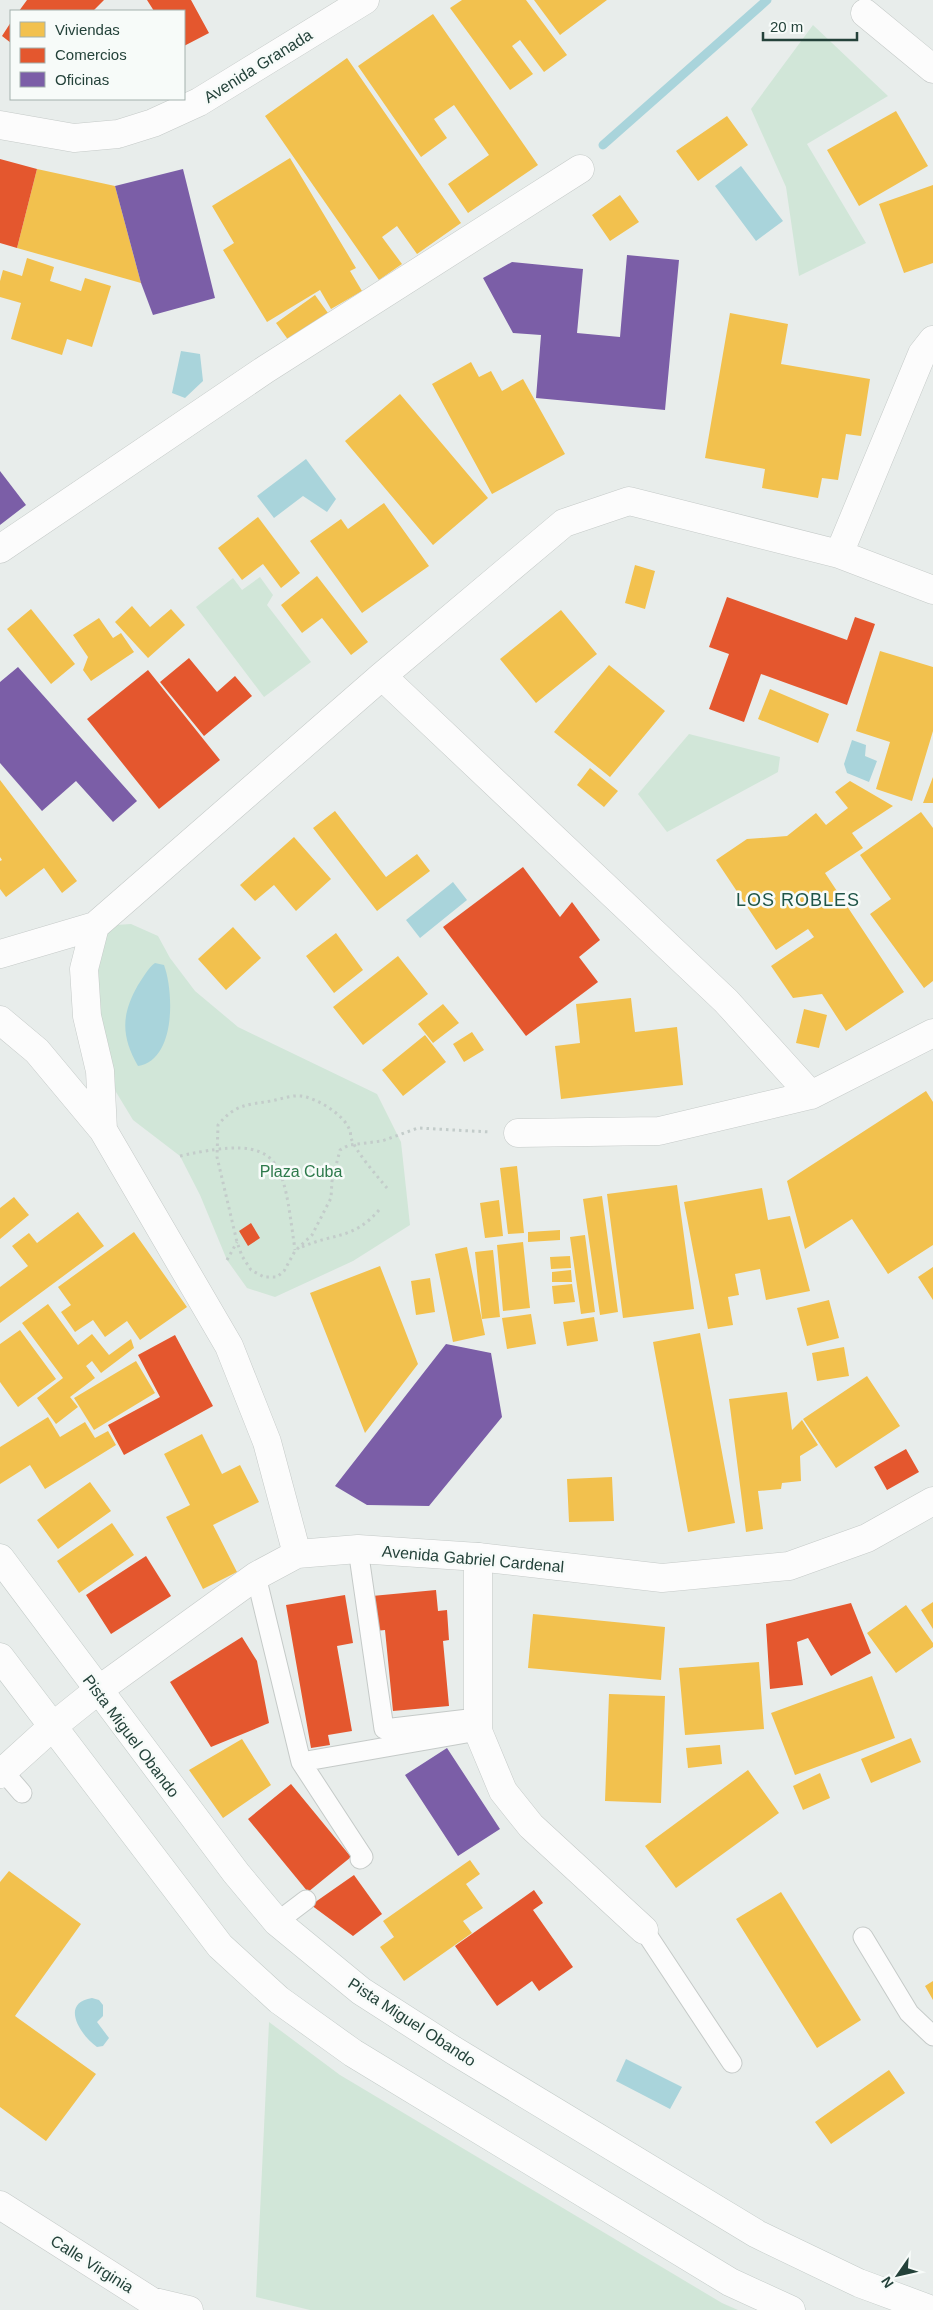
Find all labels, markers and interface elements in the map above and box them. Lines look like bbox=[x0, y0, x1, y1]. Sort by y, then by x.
legend bbox=[10, 10, 185, 100]
scale bar bbox=[763, 10, 857, 42]
text: 20 m bbox=[770, 18, 803, 35]
text: Viviendas bbox=[55, 21, 120, 38]
street label: Avenida Granada bbox=[201, 26, 315, 106]
text: Comercios bbox=[55, 46, 127, 63]
text: Oficinas bbox=[55, 71, 109, 88]
district label: LOS ROBLES bbox=[736, 890, 860, 910]
park label: Plaza Cuba bbox=[260, 1163, 342, 1180]
street label: Avenida Gabriel Cardenal bbox=[381, 1543, 565, 1575]
street label: Pista Miguel Obando bbox=[80, 1672, 183, 1801]
street label: Pista Miguel Obando bbox=[345, 1974, 479, 2070]
street label: Calle Virginia bbox=[48, 2232, 136, 2296]
north arrow bbox=[873, 2250, 923, 2300]
text: N bbox=[878, 2274, 897, 2291]

